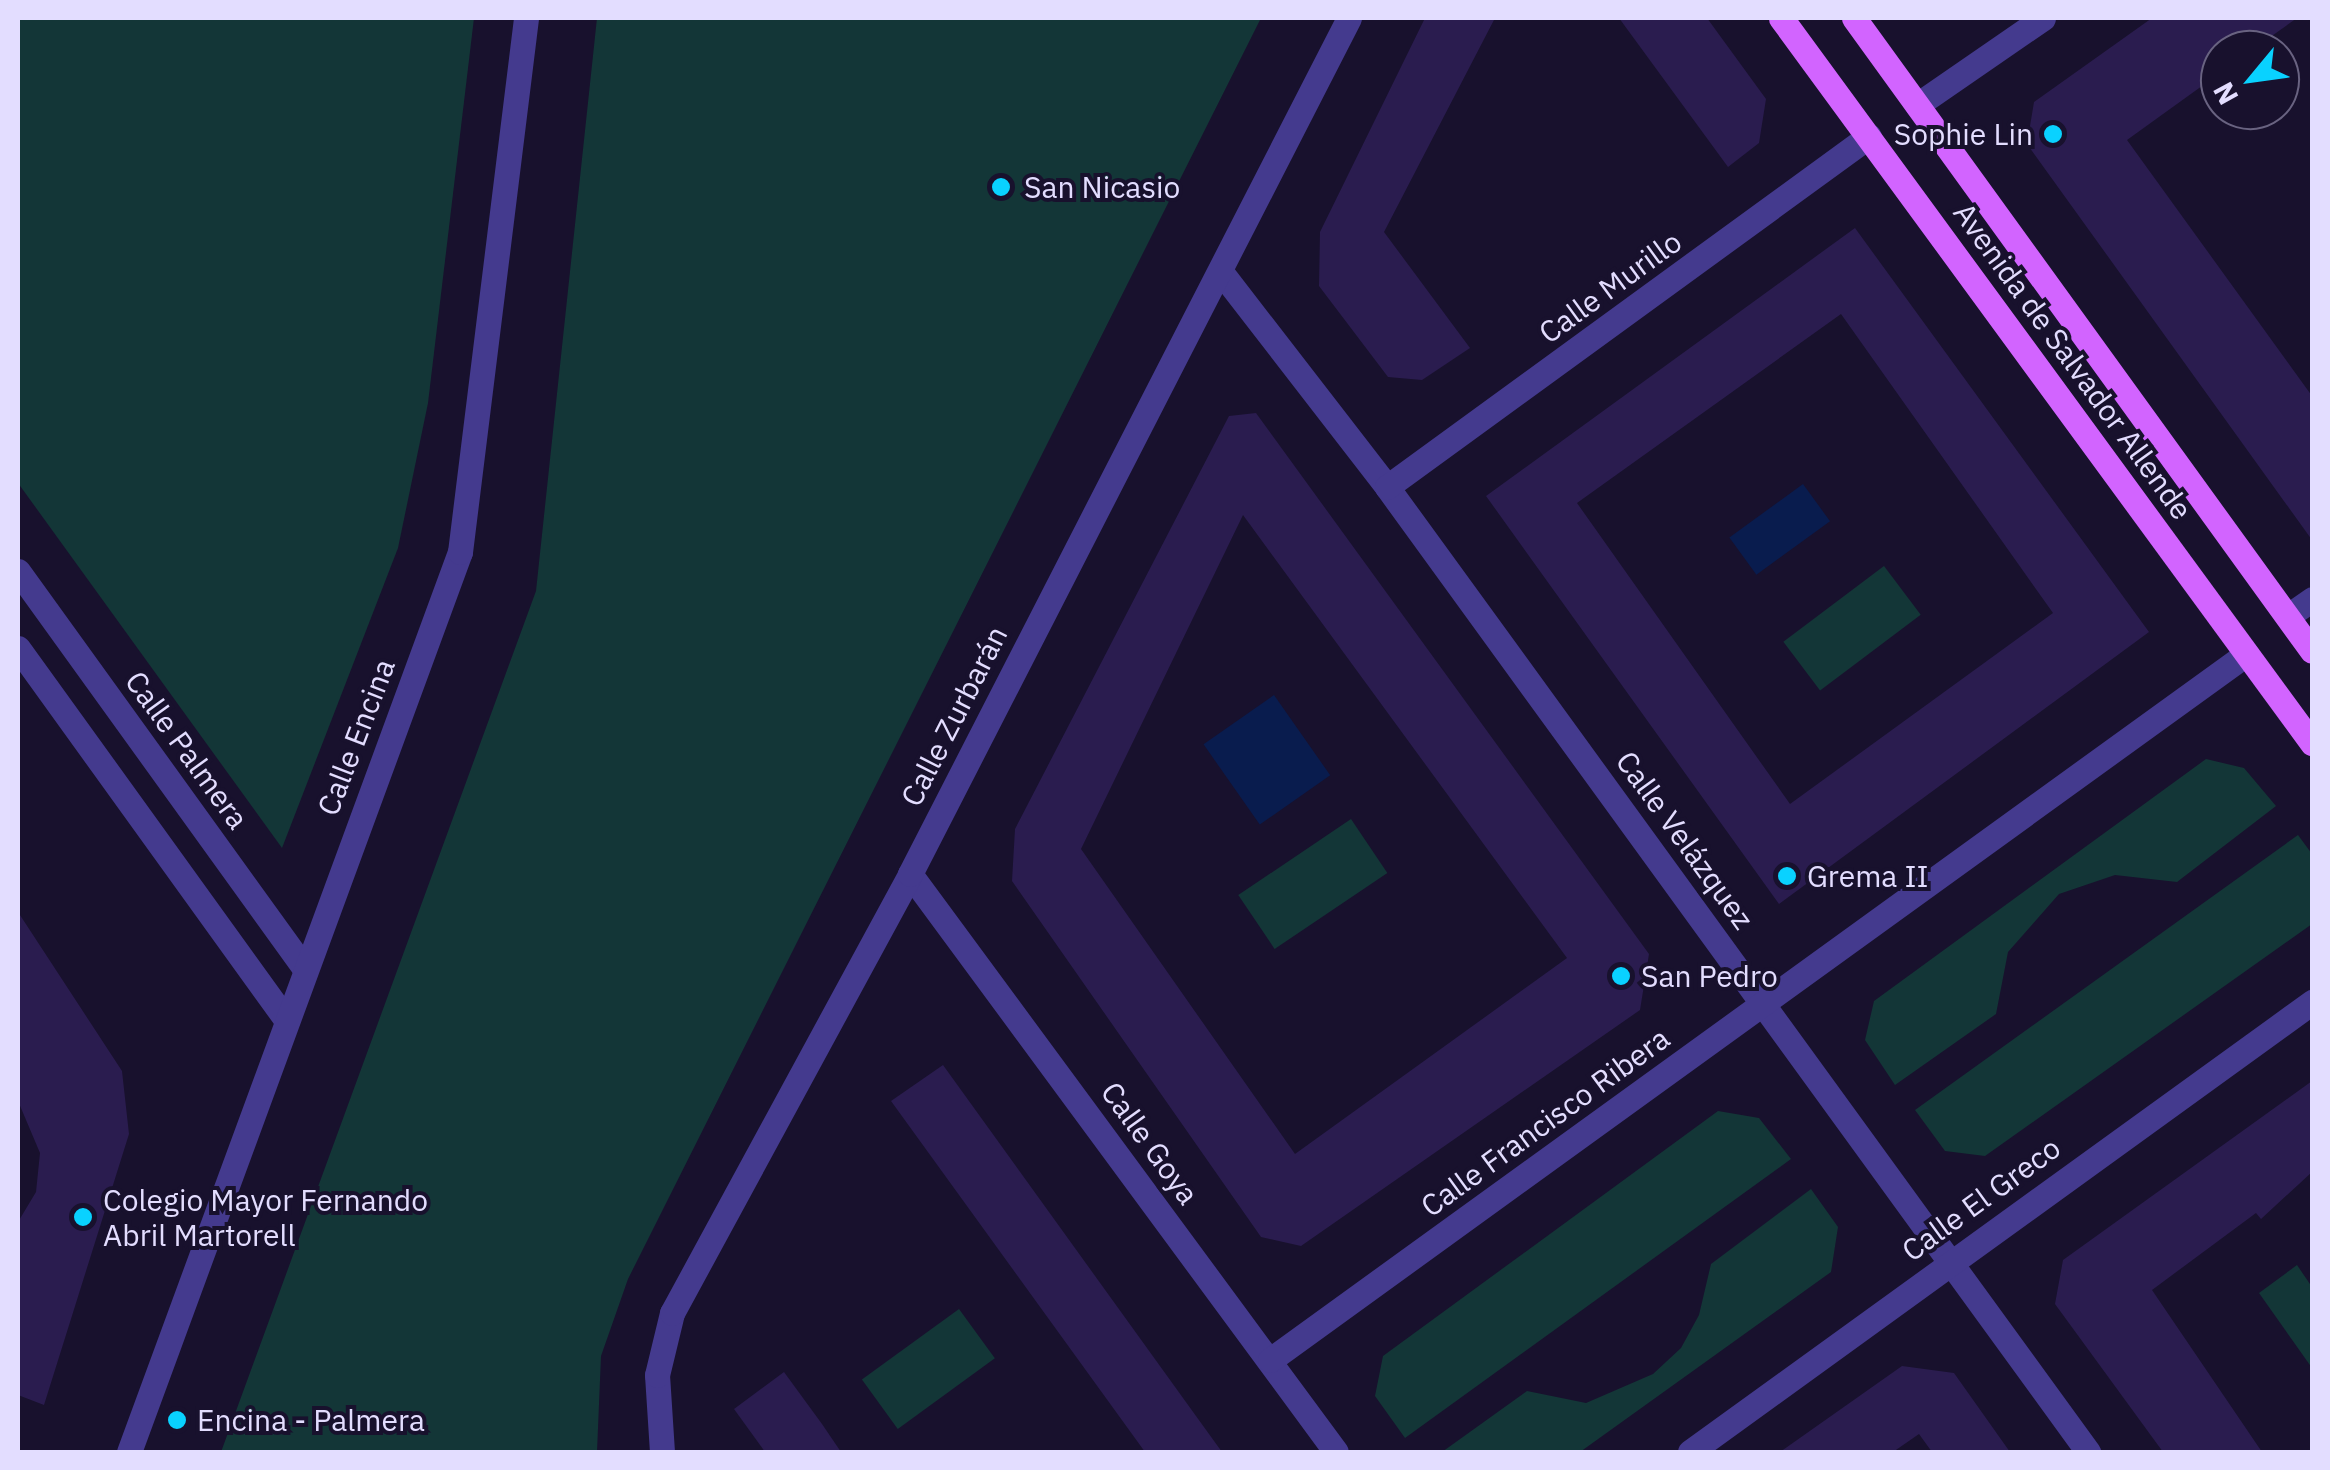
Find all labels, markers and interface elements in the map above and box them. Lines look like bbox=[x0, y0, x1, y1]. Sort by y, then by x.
north arrow bbox=[2200, 30, 2300, 130]
text: N bbox=[2204, 76, 2246, 112]
place label: Sophie Lin bbox=[1894, 116, 2033, 152]
marker: Sophie Lin bbox=[2042, 123, 2064, 145]
place label: San Nicasio bbox=[1024, 169, 1180, 205]
marker: San Nicasio bbox=[988, 174, 1014, 200]
street label: Avenida de Salvador Allende bbox=[1946, 196, 2200, 526]
street label: Calle Murillo bbox=[1532, 223, 1688, 351]
street label: Calle Zurbarán bbox=[893, 620, 1015, 812]
street label: Calle Encina bbox=[310, 654, 402, 820]
street label: Calle Palmera bbox=[118, 664, 256, 836]
street label: Calle Velázquez bbox=[1609, 744, 1761, 936]
place label: Grema II bbox=[1807, 858, 1928, 894]
marker: Grema II bbox=[1776, 865, 1798, 887]
place label: San Pedro bbox=[1641, 958, 1778, 994]
marker: San Pedro bbox=[1610, 965, 1632, 987]
street label: Calle Francisco Ribera bbox=[1414, 1020, 1676, 1224]
street label: Calle Goya bbox=[1094, 1075, 1206, 1211]
street label: Calle El Greco bbox=[1895, 1129, 2067, 1269]
place label: Colegio Mayor Fernando Abril Martorell bbox=[103, 1182, 428, 1252]
marker: Colegio Mayor Fernando Abril Martorell bbox=[72, 1206, 94, 1228]
place label: Encina - Palmera bbox=[197, 1402, 425, 1438]
marker: Encina - Palmera bbox=[166, 1409, 188, 1431]

